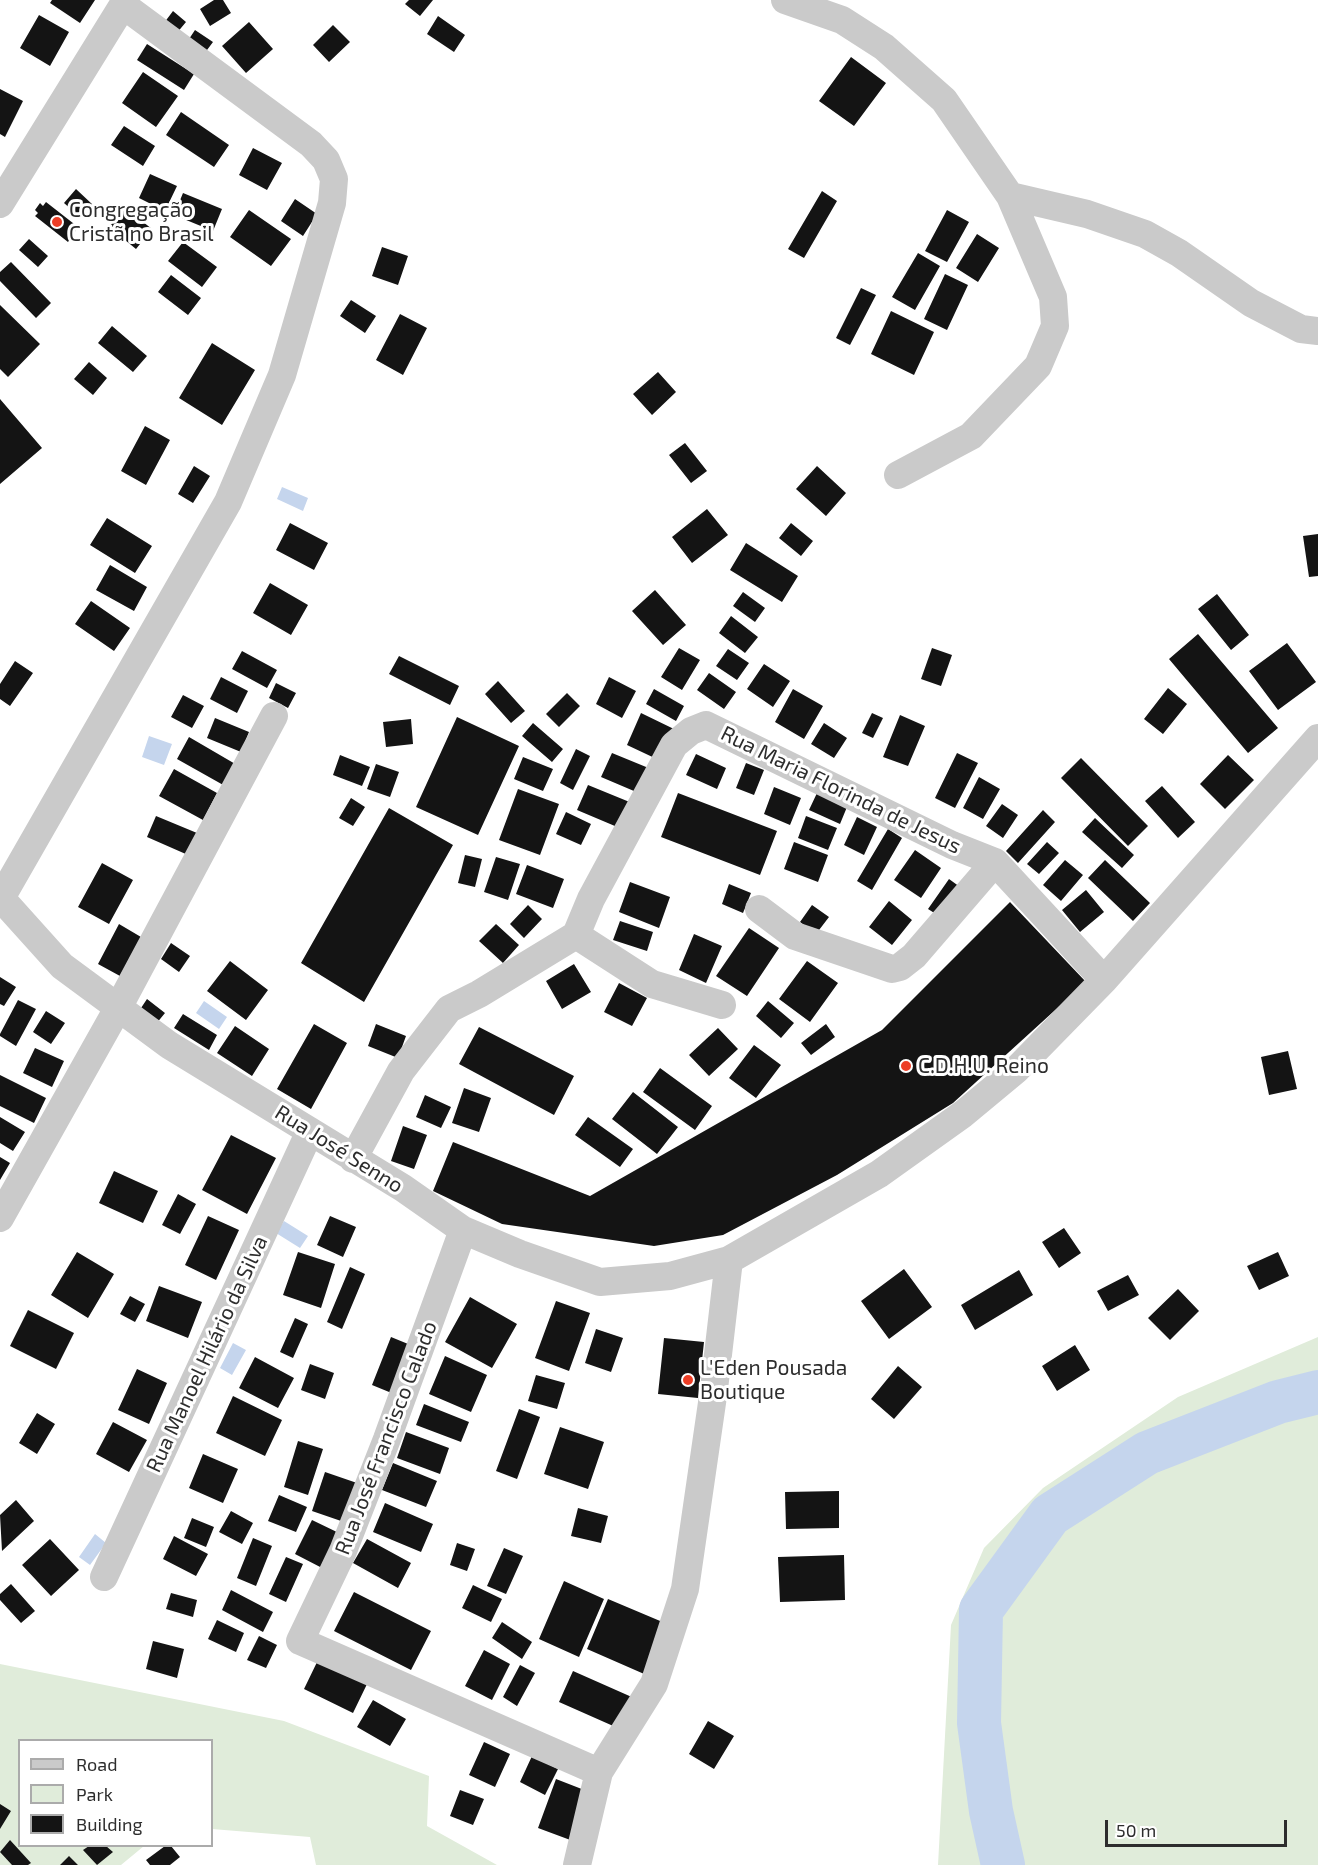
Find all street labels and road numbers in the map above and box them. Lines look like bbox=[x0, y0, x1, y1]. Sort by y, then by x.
street label: Rua Maria Florinda de Jesus bbox=[717, 721, 965, 859]
street label: Rua José Senno bbox=[270, 1100, 408, 1198]
street label: Rua Manoel Hilário da Silva bbox=[141, 1232, 273, 1476]
street label: Rua José Francisco Calado bbox=[330, 1318, 442, 1558]

